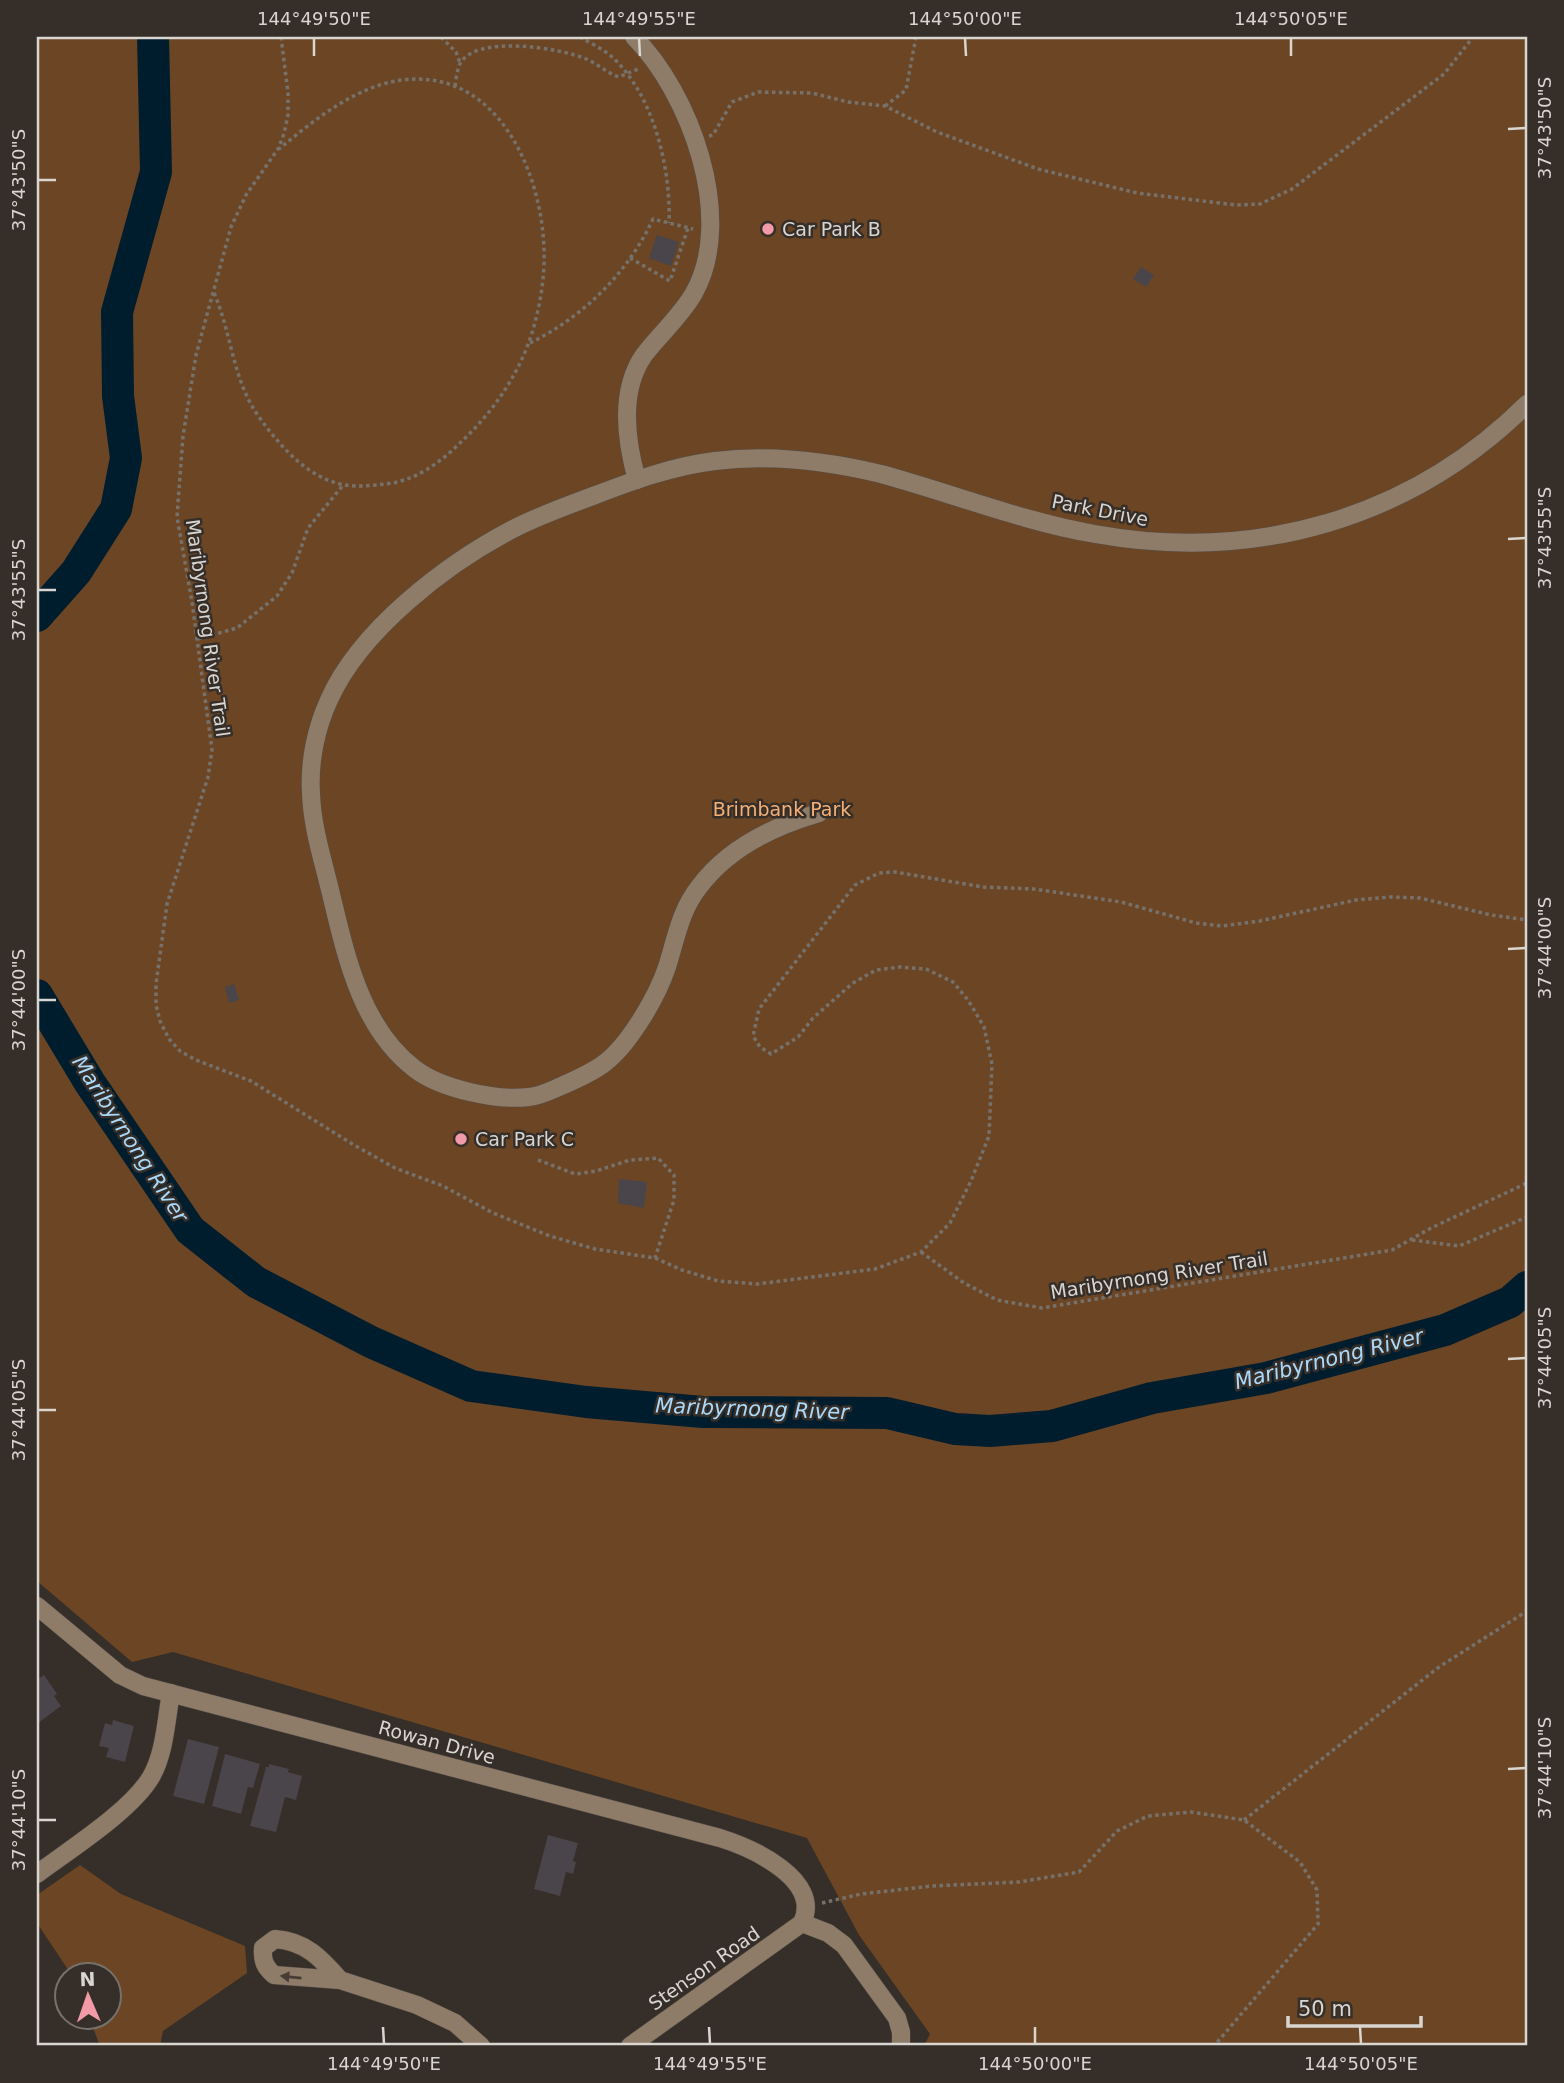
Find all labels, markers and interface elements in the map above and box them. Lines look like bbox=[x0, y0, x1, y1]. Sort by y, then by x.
text: 144°49'50"E bbox=[257, 8, 371, 29]
text: 144°49'55"E bbox=[582, 8, 696, 29]
text: 144°50'00"E bbox=[908, 8, 1022, 29]
text: 144°50'05"E bbox=[1234, 8, 1348, 29]
text: 37°43'50"S bbox=[1534, 77, 1555, 179]
text: 37°43'50"S bbox=[8, 129, 29, 231]
place label: Car Park B bbox=[782, 218, 881, 240]
marker: Car Park B bbox=[760, 221, 776, 237]
text: 37°43'55"S bbox=[1534, 487, 1555, 589]
street label: Park Drive bbox=[1050, 490, 1150, 530]
street label: Maribyrnong River Trail bbox=[182, 518, 234, 738]
text: 37°43'55"S bbox=[8, 539, 29, 641]
park label: Brimbank Park bbox=[713, 798, 851, 820]
text: 37°44'00"S bbox=[1534, 897, 1555, 999]
text: 37°44'00"S bbox=[8, 949, 29, 1051]
water label: Maribyrnong River bbox=[67, 1051, 194, 1228]
place label: Car Park C bbox=[475, 1128, 574, 1150]
marker: Car Park C bbox=[453, 1131, 469, 1147]
street label: Maribyrnong River Trail bbox=[1049, 1247, 1269, 1303]
text: 37°44'05"S bbox=[1534, 1307, 1555, 1409]
water label: Maribyrnong River bbox=[1232, 1324, 1427, 1394]
text: 37°44'05"S bbox=[8, 1359, 29, 1461]
water label: Maribyrnong River bbox=[655, 1394, 851, 1424]
street label: Rowan Drive bbox=[376, 1716, 498, 1768]
text: 37°44'10"S bbox=[1534, 1717, 1555, 1819]
text: 37°44'10"S bbox=[8, 1769, 29, 1871]
street label: Stenson Road bbox=[644, 1922, 764, 2014]
north arrow bbox=[52, 1960, 122, 2030]
text: N bbox=[79, 1968, 96, 1990]
one-way arrow bbox=[280, 1971, 302, 1982]
scale bar bbox=[1288, 1985, 1420, 2029]
text: 50 m bbox=[1298, 1997, 1352, 2021]
text: 144°49'50"E bbox=[327, 2053, 441, 2074]
text: 144°49'55"E bbox=[653, 2053, 767, 2074]
text: 144°50'00"E bbox=[978, 2053, 1092, 2074]
text: 144°50'05"E bbox=[1304, 2053, 1418, 2074]

